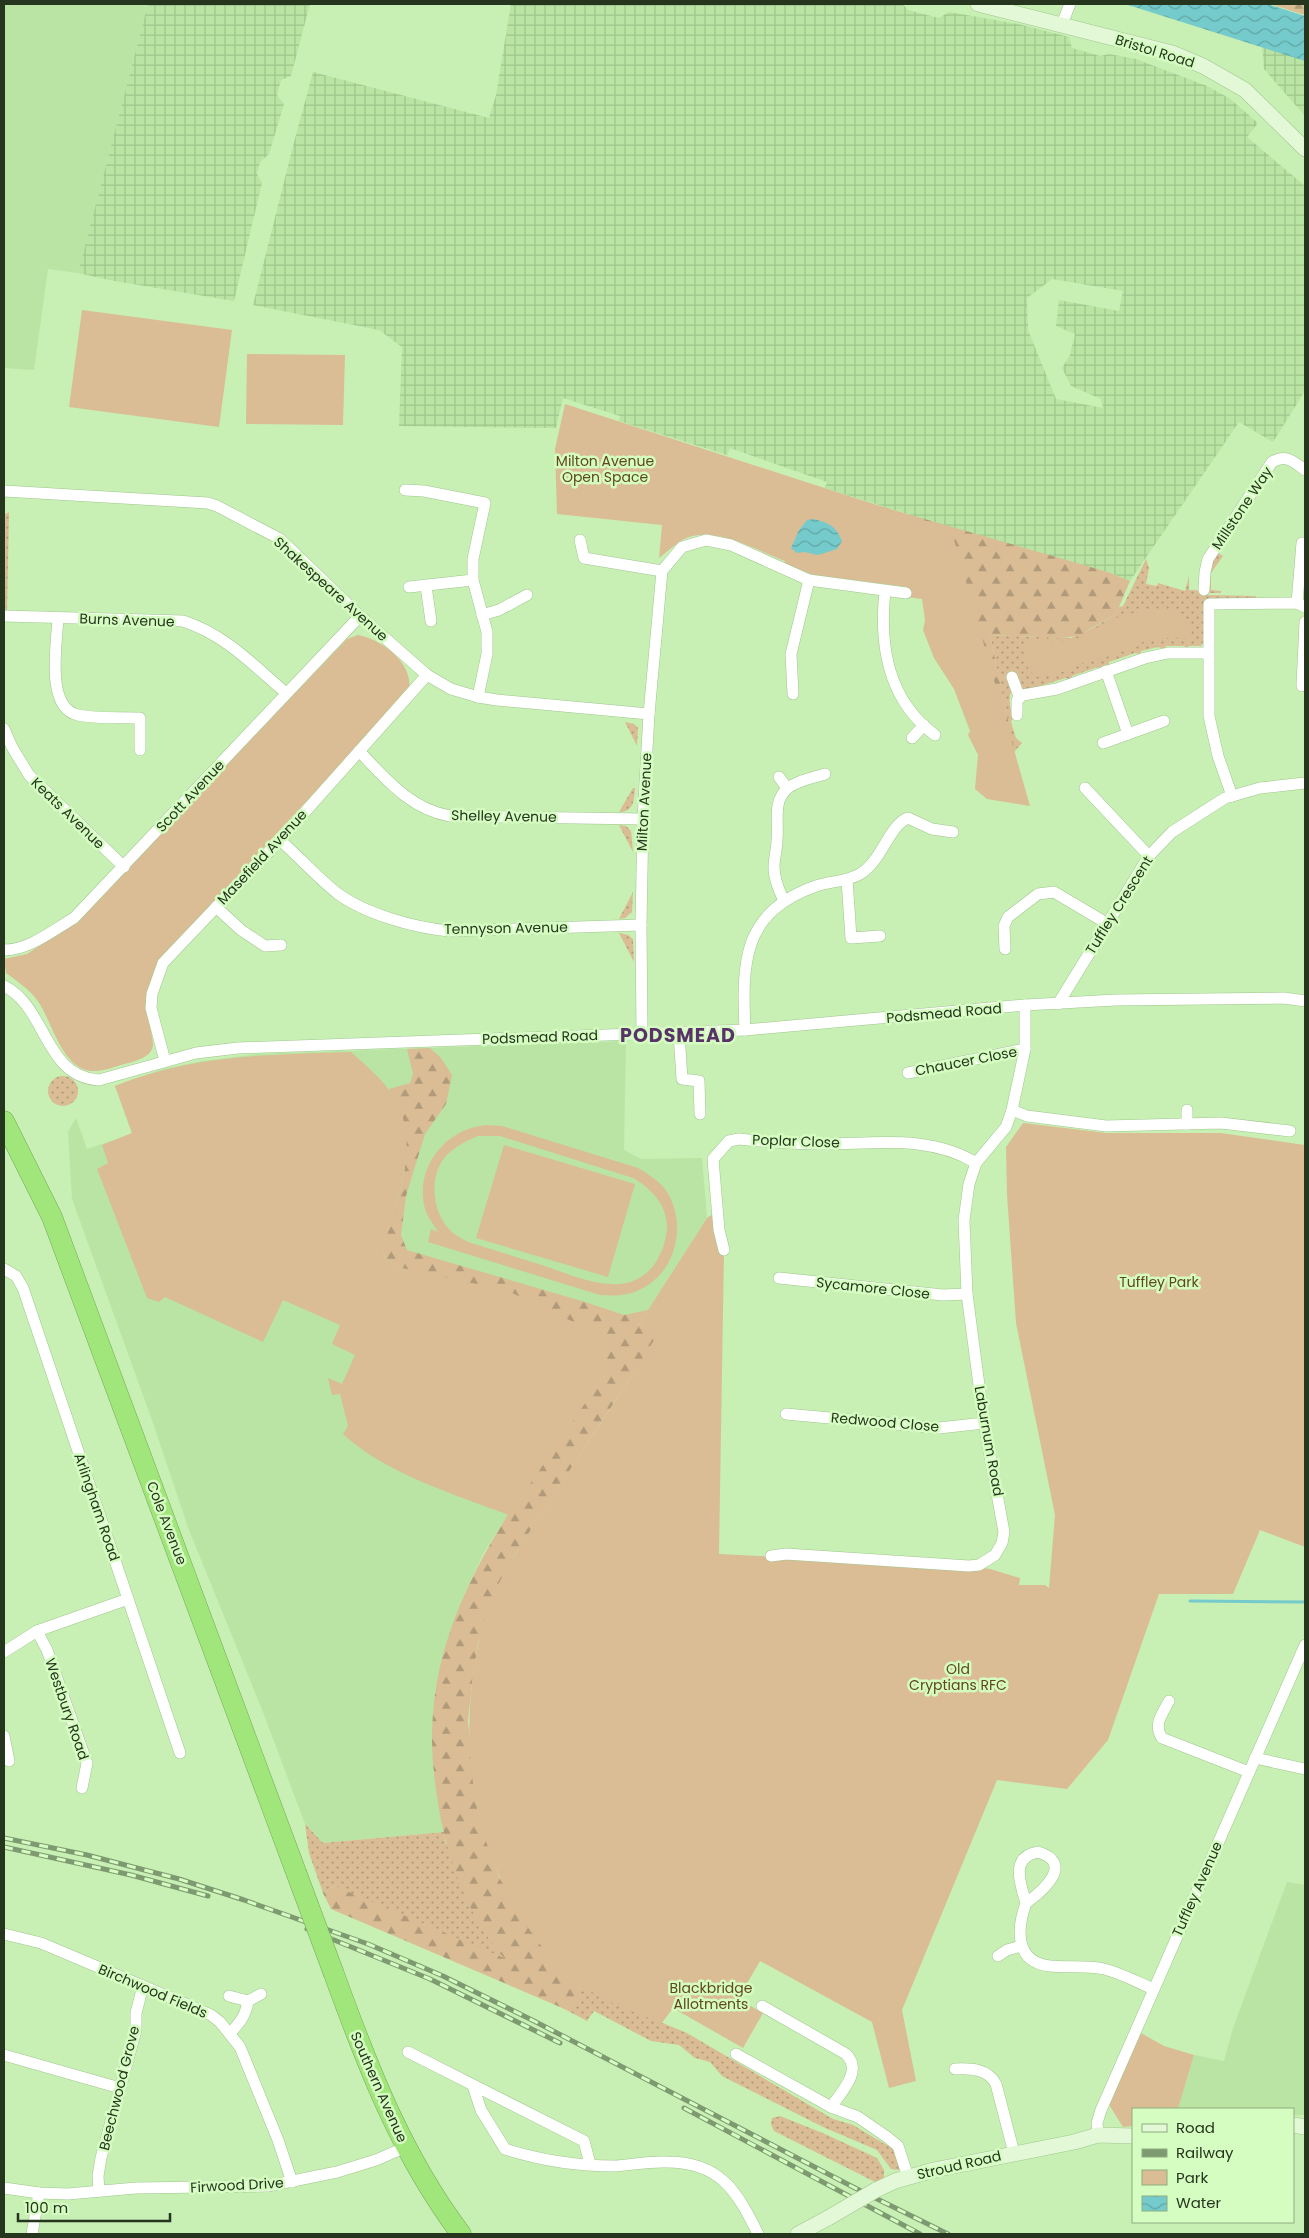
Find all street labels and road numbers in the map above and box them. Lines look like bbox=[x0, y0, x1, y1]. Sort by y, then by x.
street label: Bristol Road bbox=[1113, 29, 1197, 73]
street label: Millstone Way bbox=[1207, 462, 1277, 553]
street label: Shakespeare Avenue bbox=[269, 532, 393, 646]
street label: Burns Avenue bbox=[79, 608, 175, 632]
street label: Milton Avenue bbox=[631, 752, 657, 852]
street label: Scott Avenue bbox=[151, 755, 229, 837]
street label: Keats Avenue bbox=[27, 773, 109, 853]
street label: Masefield Avenue bbox=[213, 805, 312, 909]
street label: Shelley Avenue bbox=[451, 805, 557, 827]
street label: Tuffley Crescent bbox=[1081, 852, 1157, 958]
street label: Tennyson Avenue bbox=[444, 917, 568, 939]
street label: Podsmead Road bbox=[885, 998, 1003, 1028]
street label: Podsmead Road bbox=[482, 1025, 598, 1049]
street label: Chaucer Close bbox=[913, 1041, 1019, 1081]
street label: Poplar Close bbox=[752, 1129, 840, 1153]
street label: Sycamore Close bbox=[815, 1272, 931, 1304]
street label: Laburnum Road bbox=[969, 1384, 1009, 1498]
street label: Redwood Close bbox=[830, 1407, 940, 1437]
street label: Arlingham Road bbox=[69, 1450, 125, 1564]
street label: Cole Avenue bbox=[142, 1478, 192, 1568]
street label: Westbury Road bbox=[40, 1655, 94, 1763]
street label: Tuffley Avenue bbox=[1167, 1838, 1227, 1940]
street label: Birchwood Fields bbox=[95, 1959, 211, 2023]
street label: Beechwood Grove bbox=[94, 2023, 144, 2152]
street label: Southern Avenue bbox=[346, 2028, 413, 2146]
street label: Stroud Road bbox=[915, 2146, 1003, 2184]
street label: Firwood Drive bbox=[190, 2173, 284, 2197]

